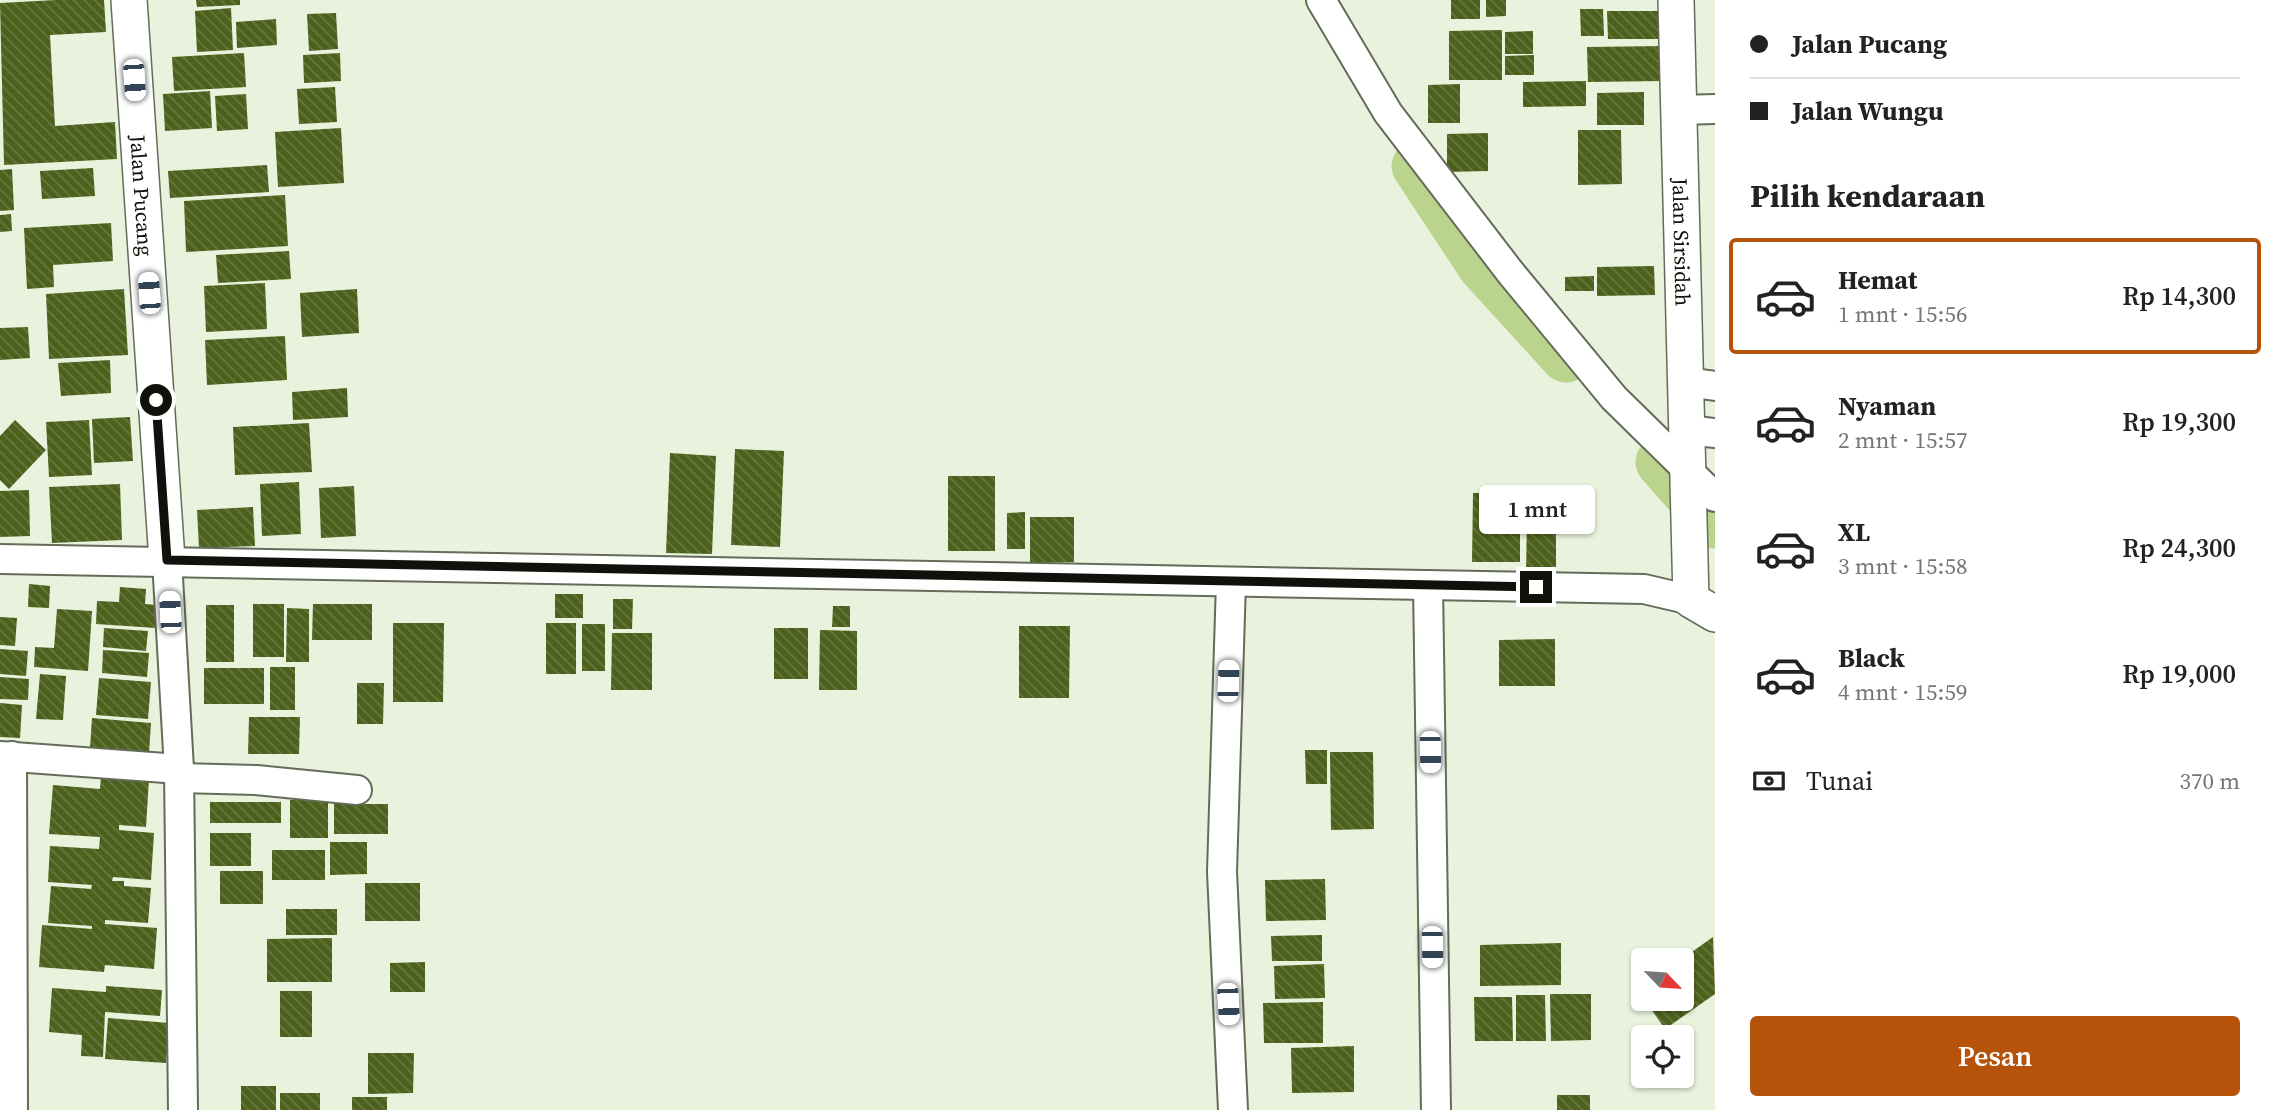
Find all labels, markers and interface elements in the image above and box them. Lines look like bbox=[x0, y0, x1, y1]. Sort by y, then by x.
text: Jalan Pucang bbox=[1792, 26, 1947, 62]
car bbox=[123, 58, 146, 102]
text: Jalan Wungu bbox=[1792, 93, 1944, 129]
street label: Jalan Pucang bbox=[124, 133, 161, 257]
text: Pilih kendaraan bbox=[1750, 174, 1985, 218]
street label: Jalan Sirsidah bbox=[1666, 176, 1698, 306]
text: Hemat bbox=[1838, 262, 1917, 298]
icon: car bbox=[1754, 265, 1817, 328]
car bbox=[138, 271, 161, 315]
text: Rp 14,300 bbox=[2122, 278, 2236, 314]
text: 1 mnt · 15:56 bbox=[1838, 298, 1967, 330]
route start bbox=[140, 384, 172, 416]
text: Nyaman bbox=[1838, 388, 1936, 424]
icon: car bbox=[1754, 391, 1817, 454]
text: Rp 19,300 bbox=[2122, 404, 2236, 440]
text: 2 mnt · 15:57 bbox=[1838, 424, 1967, 456]
callout: 1 mnt bbox=[1478, 486, 1594, 534]
text: 1 mnt bbox=[1507, 493, 1567, 525]
text: XL bbox=[1838, 514, 1870, 550]
icon: car bbox=[1754, 517, 1817, 580]
text: Rp 24,300 bbox=[2122, 530, 2236, 566]
text: 3 mnt · 15:58 bbox=[1838, 550, 1967, 582]
route end bbox=[1520, 571, 1552, 603]
car bbox=[159, 590, 182, 634]
text: Black bbox=[1838, 640, 1905, 676]
icon: car bbox=[1754, 643, 1817, 706]
text: Rp 19,000 bbox=[2122, 656, 2236, 692]
car bbox=[1217, 660, 1240, 702]
text: 4 mnt · 15:59 bbox=[1838, 676, 1967, 708]
car bbox=[1420, 731, 1441, 773]
icon: cash bbox=[1750, 762, 1788, 800]
text: Tunai bbox=[1806, 763, 1873, 799]
text: 370 m bbox=[2179, 765, 2240, 797]
car bbox=[1422, 926, 1443, 968]
north arrow bbox=[1631, 948, 1694, 1012]
map controls bbox=[1631, 948, 1694, 1088]
car bbox=[1217, 982, 1240, 1026]
button: Pesan bbox=[1750, 1016, 2240, 1096]
button: locate bbox=[1631, 1025, 1694, 1088]

